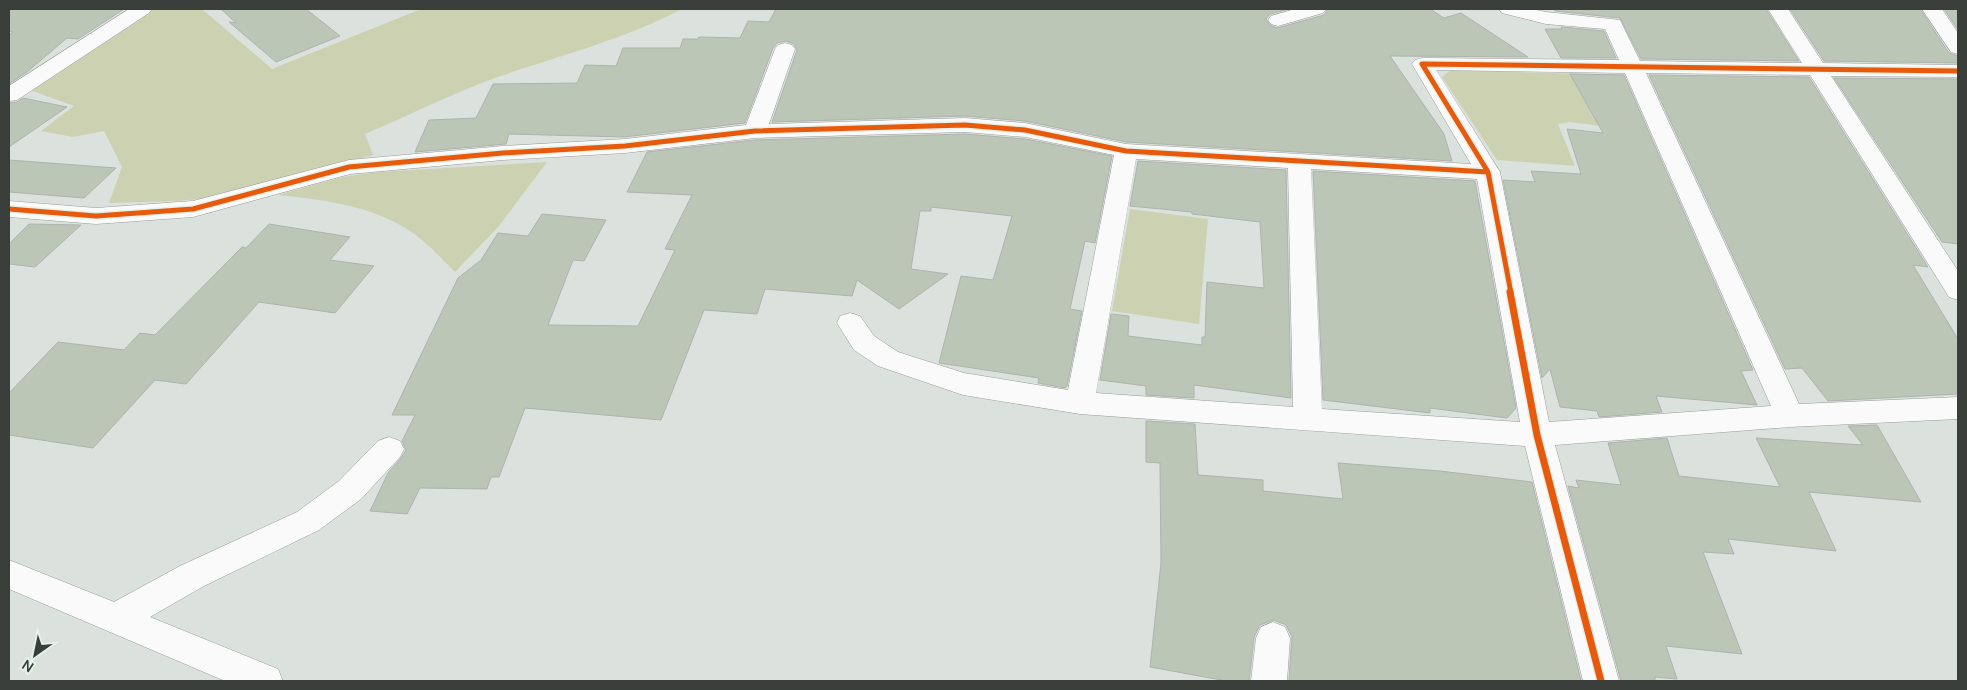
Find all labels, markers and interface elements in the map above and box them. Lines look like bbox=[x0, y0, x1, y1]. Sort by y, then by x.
north arrow bbox=[10, 630, 60, 680]
text: N bbox=[18, 656, 37, 677]

